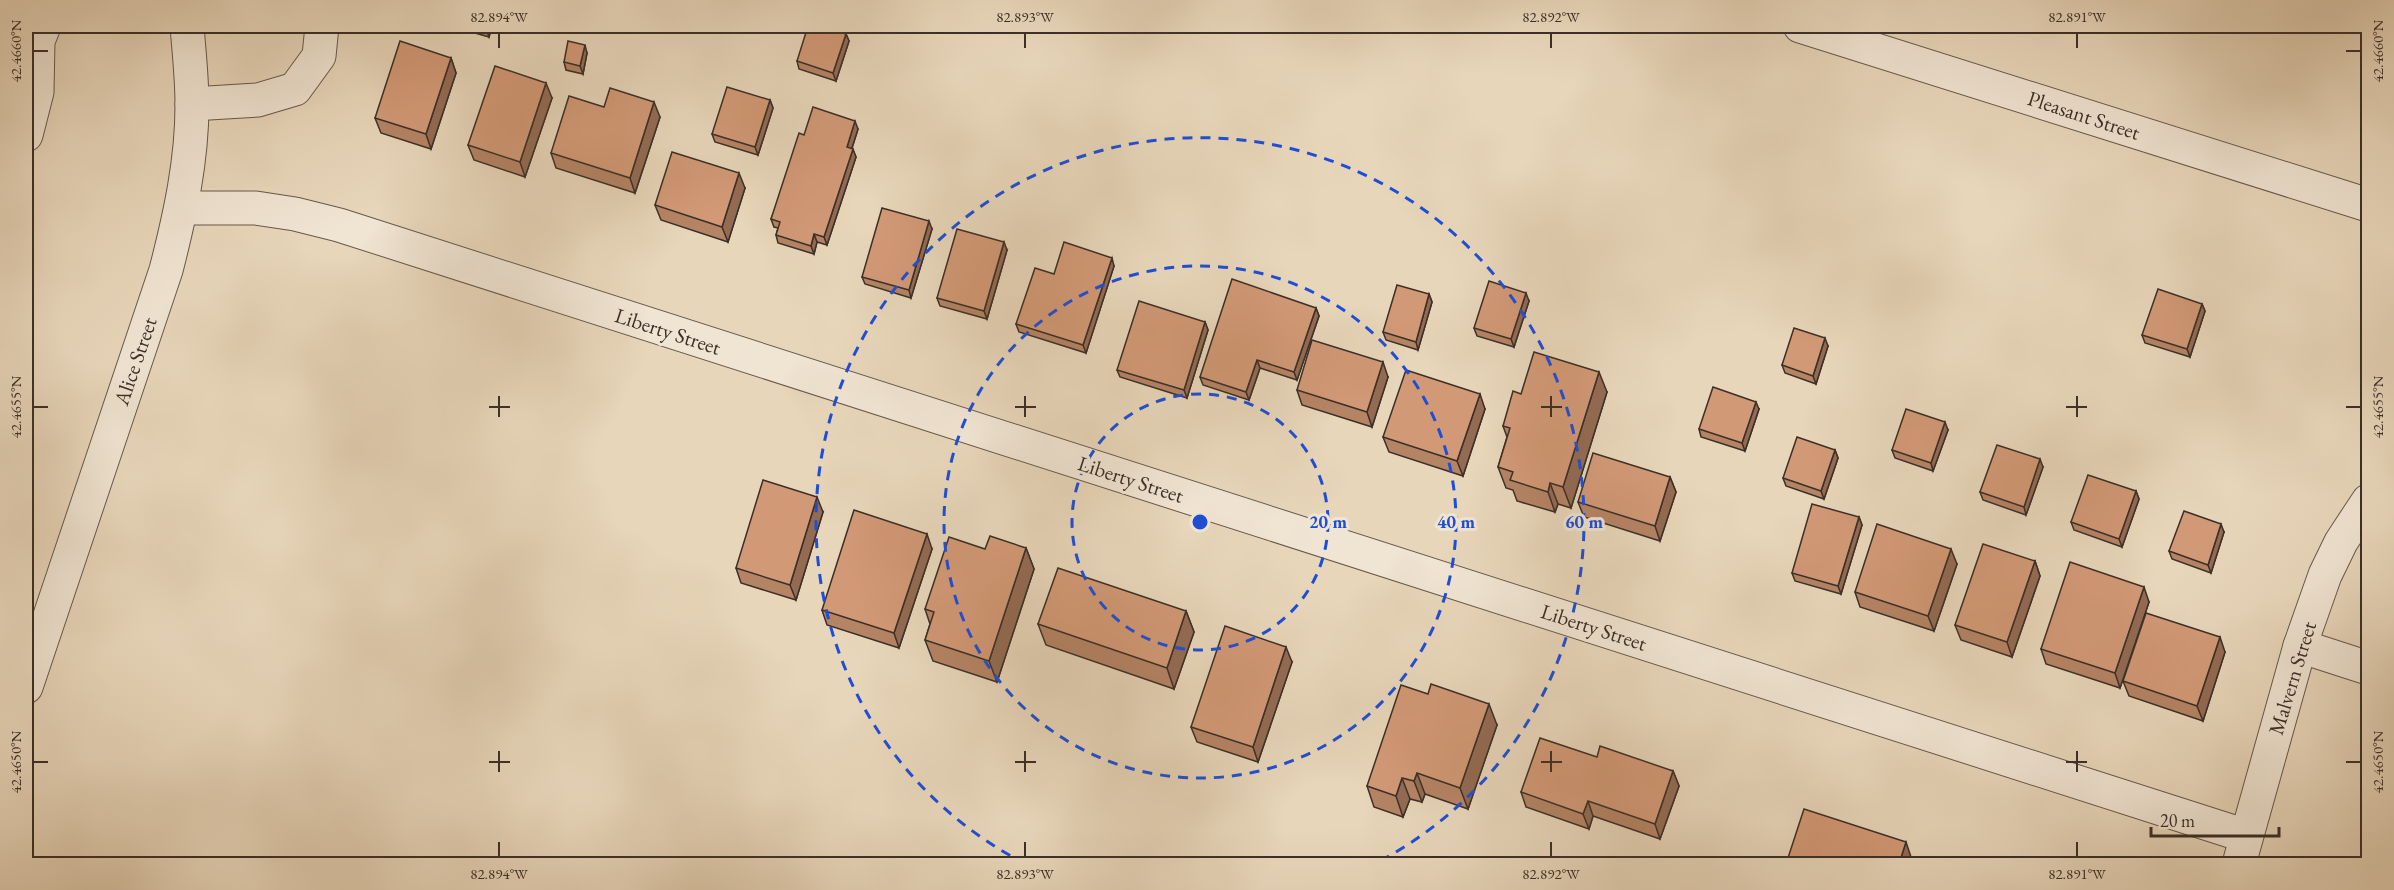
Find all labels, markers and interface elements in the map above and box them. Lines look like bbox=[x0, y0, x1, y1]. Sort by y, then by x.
text: 82.894°W bbox=[470, 7, 528, 26]
text: 82.893°W bbox=[996, 7, 1054, 26]
text: 82.892°W bbox=[1522, 7, 1580, 26]
text: 82.891°W bbox=[2048, 7, 2106, 26]
text: 42.4660°N bbox=[6, 19, 25, 82]
text: 42.4660°N bbox=[2368, 19, 2387, 82]
street label: Pleasant Street bbox=[2024, 84, 2144, 146]
street label: Liberty Street bbox=[612, 301, 725, 361]
street label: Alice Street bbox=[107, 313, 163, 410]
text: 42.4655°N bbox=[6, 375, 25, 438]
text: 42.4655°N bbox=[2368, 375, 2387, 438]
street label: Liberty Street bbox=[1075, 449, 1188, 509]
text: 20 m bbox=[1309, 510, 1347, 533]
text: 40 m bbox=[1437, 510, 1475, 533]
text: 60 m bbox=[1565, 510, 1603, 533]
centre of rings bbox=[1190, 512, 1210, 532]
street label: Liberty Street bbox=[1538, 597, 1651, 657]
street label: Malvern Street bbox=[2262, 618, 2322, 738]
text: 42.4650°N bbox=[6, 730, 25, 793]
text: 42.4650°N bbox=[2368, 730, 2387, 793]
scale bar bbox=[2151, 800, 2278, 838]
text: 20 m bbox=[2160, 809, 2195, 832]
text: 82.894°W bbox=[470, 864, 528, 883]
text: 82.893°W bbox=[996, 864, 1054, 883]
text: 82.892°W bbox=[1522, 864, 1580, 883]
text: 82.891°W bbox=[2048, 864, 2106, 883]

